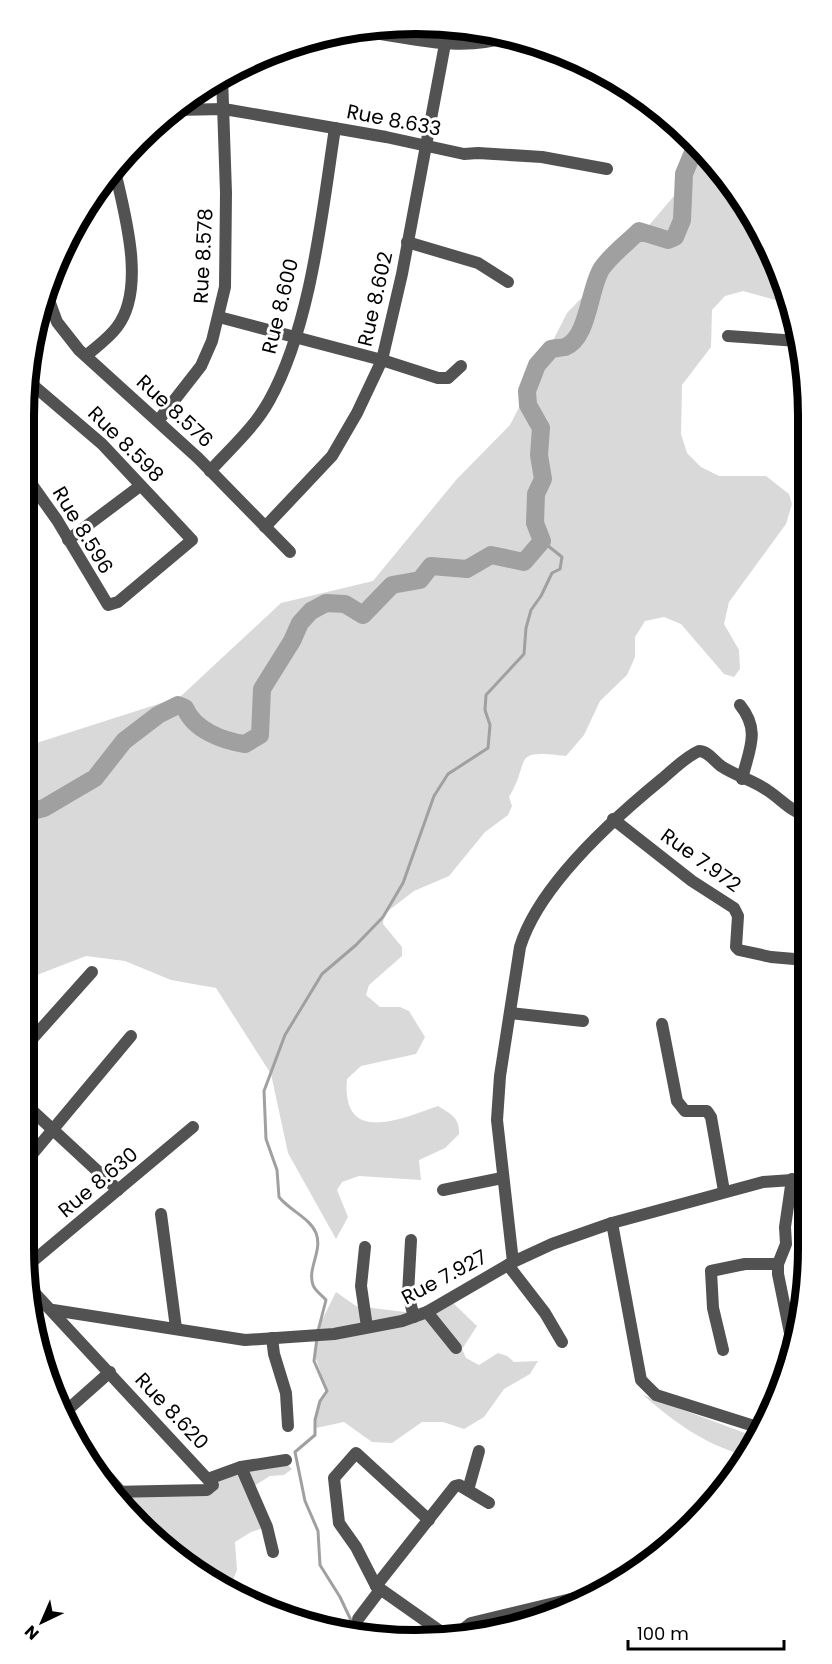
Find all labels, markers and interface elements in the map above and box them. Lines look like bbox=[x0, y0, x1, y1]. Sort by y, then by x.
street label: Rue 8.633 bbox=[344, 97, 444, 143]
street label: Rue 8.578 bbox=[187, 208, 219, 304]
street label: Rue 8.602 bbox=[351, 249, 399, 349]
street label: Rue 8.600 bbox=[255, 255, 305, 357]
street label: Rue 8.576 bbox=[130, 368, 220, 454]
street label: Rue 8.598 bbox=[82, 400, 170, 488]
street label: Rue 8.596 bbox=[46, 481, 120, 579]
street label: Rue 7.972 bbox=[655, 821, 747, 899]
street label: Rue 8.630 bbox=[52, 1140, 144, 1224]
street label: Rue 7.927 bbox=[396, 1243, 492, 1311]
street label: Rue 8.620 bbox=[129, 1366, 215, 1456]
north arrow bbox=[12, 1592, 72, 1652]
scale bar bbox=[628, 1613, 784, 1651]
text: N bbox=[20, 1620, 44, 1645]
text: 100 m bbox=[637, 1621, 689, 1646]

